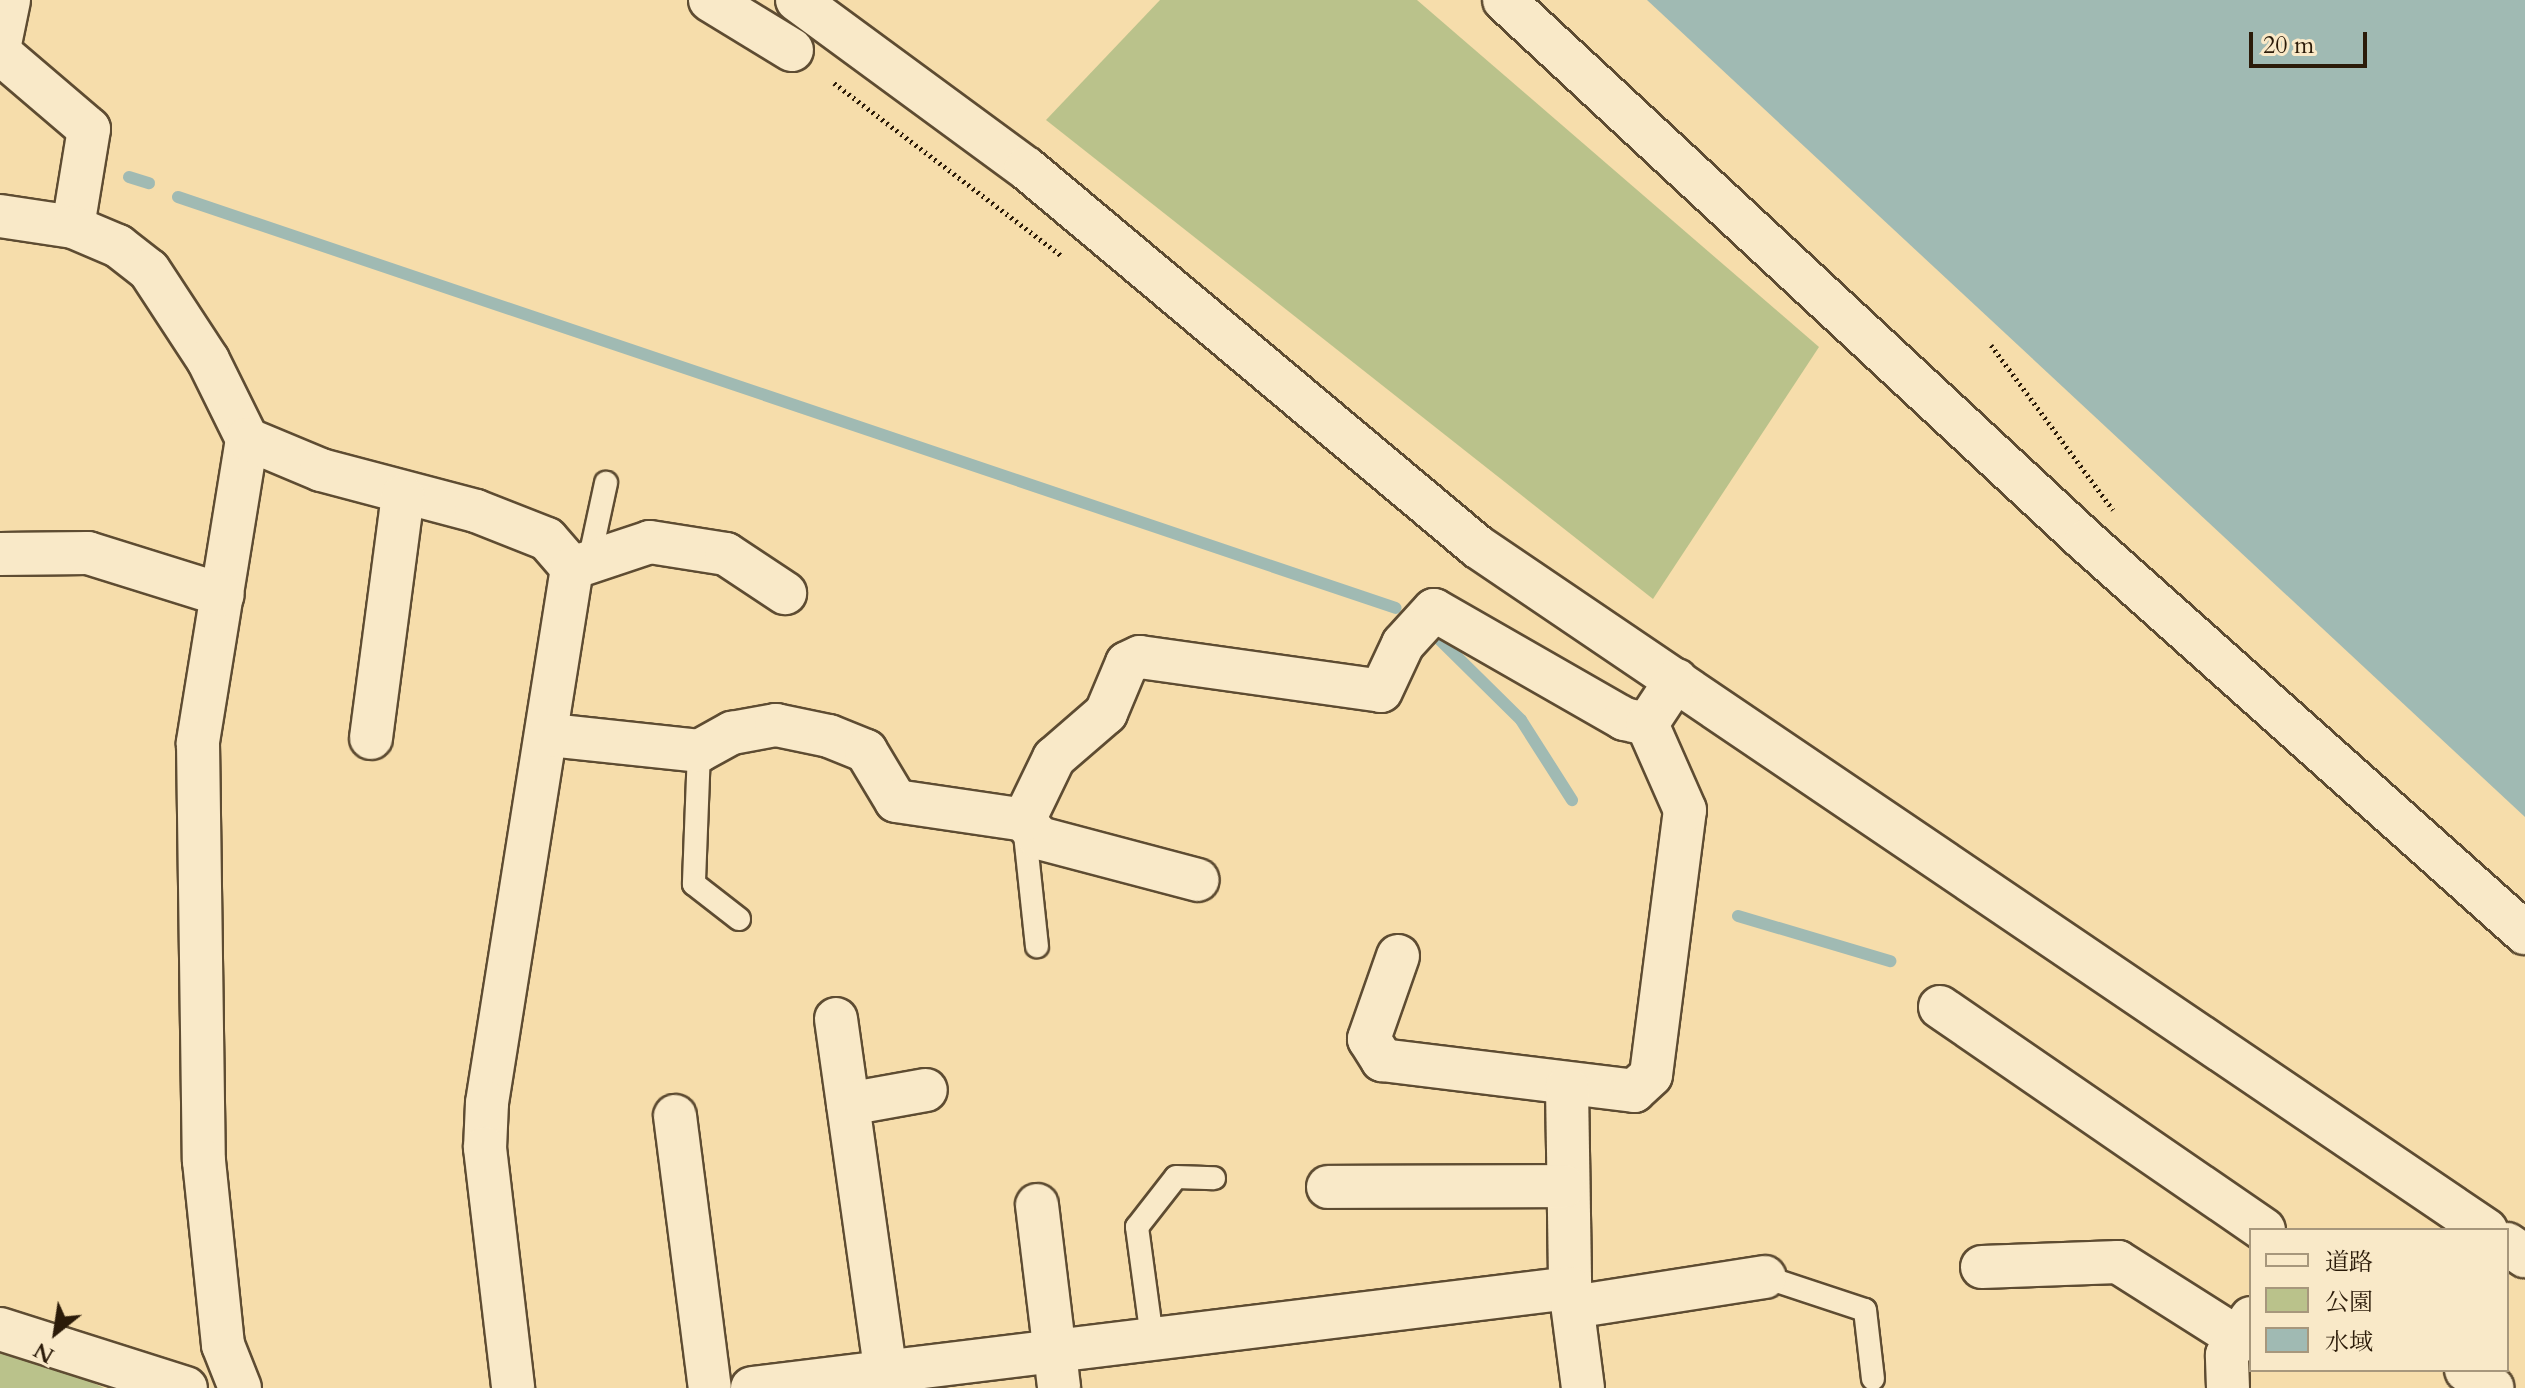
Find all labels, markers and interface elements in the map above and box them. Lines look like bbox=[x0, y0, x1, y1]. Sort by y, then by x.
scale bar bbox=[2253, 16, 2371, 66]
text: 20 m bbox=[2263, 29, 2314, 62]
legend bbox=[2249, 1228, 2509, 1372]
text: 道路 bbox=[2325, 1246, 2373, 1279]
text: 公園 bbox=[2325, 1286, 2373, 1319]
north arrow bbox=[16, 1292, 96, 1372]
text: 水域 bbox=[2325, 1326, 2373, 1359]
text: N bbox=[28, 1335, 60, 1371]

